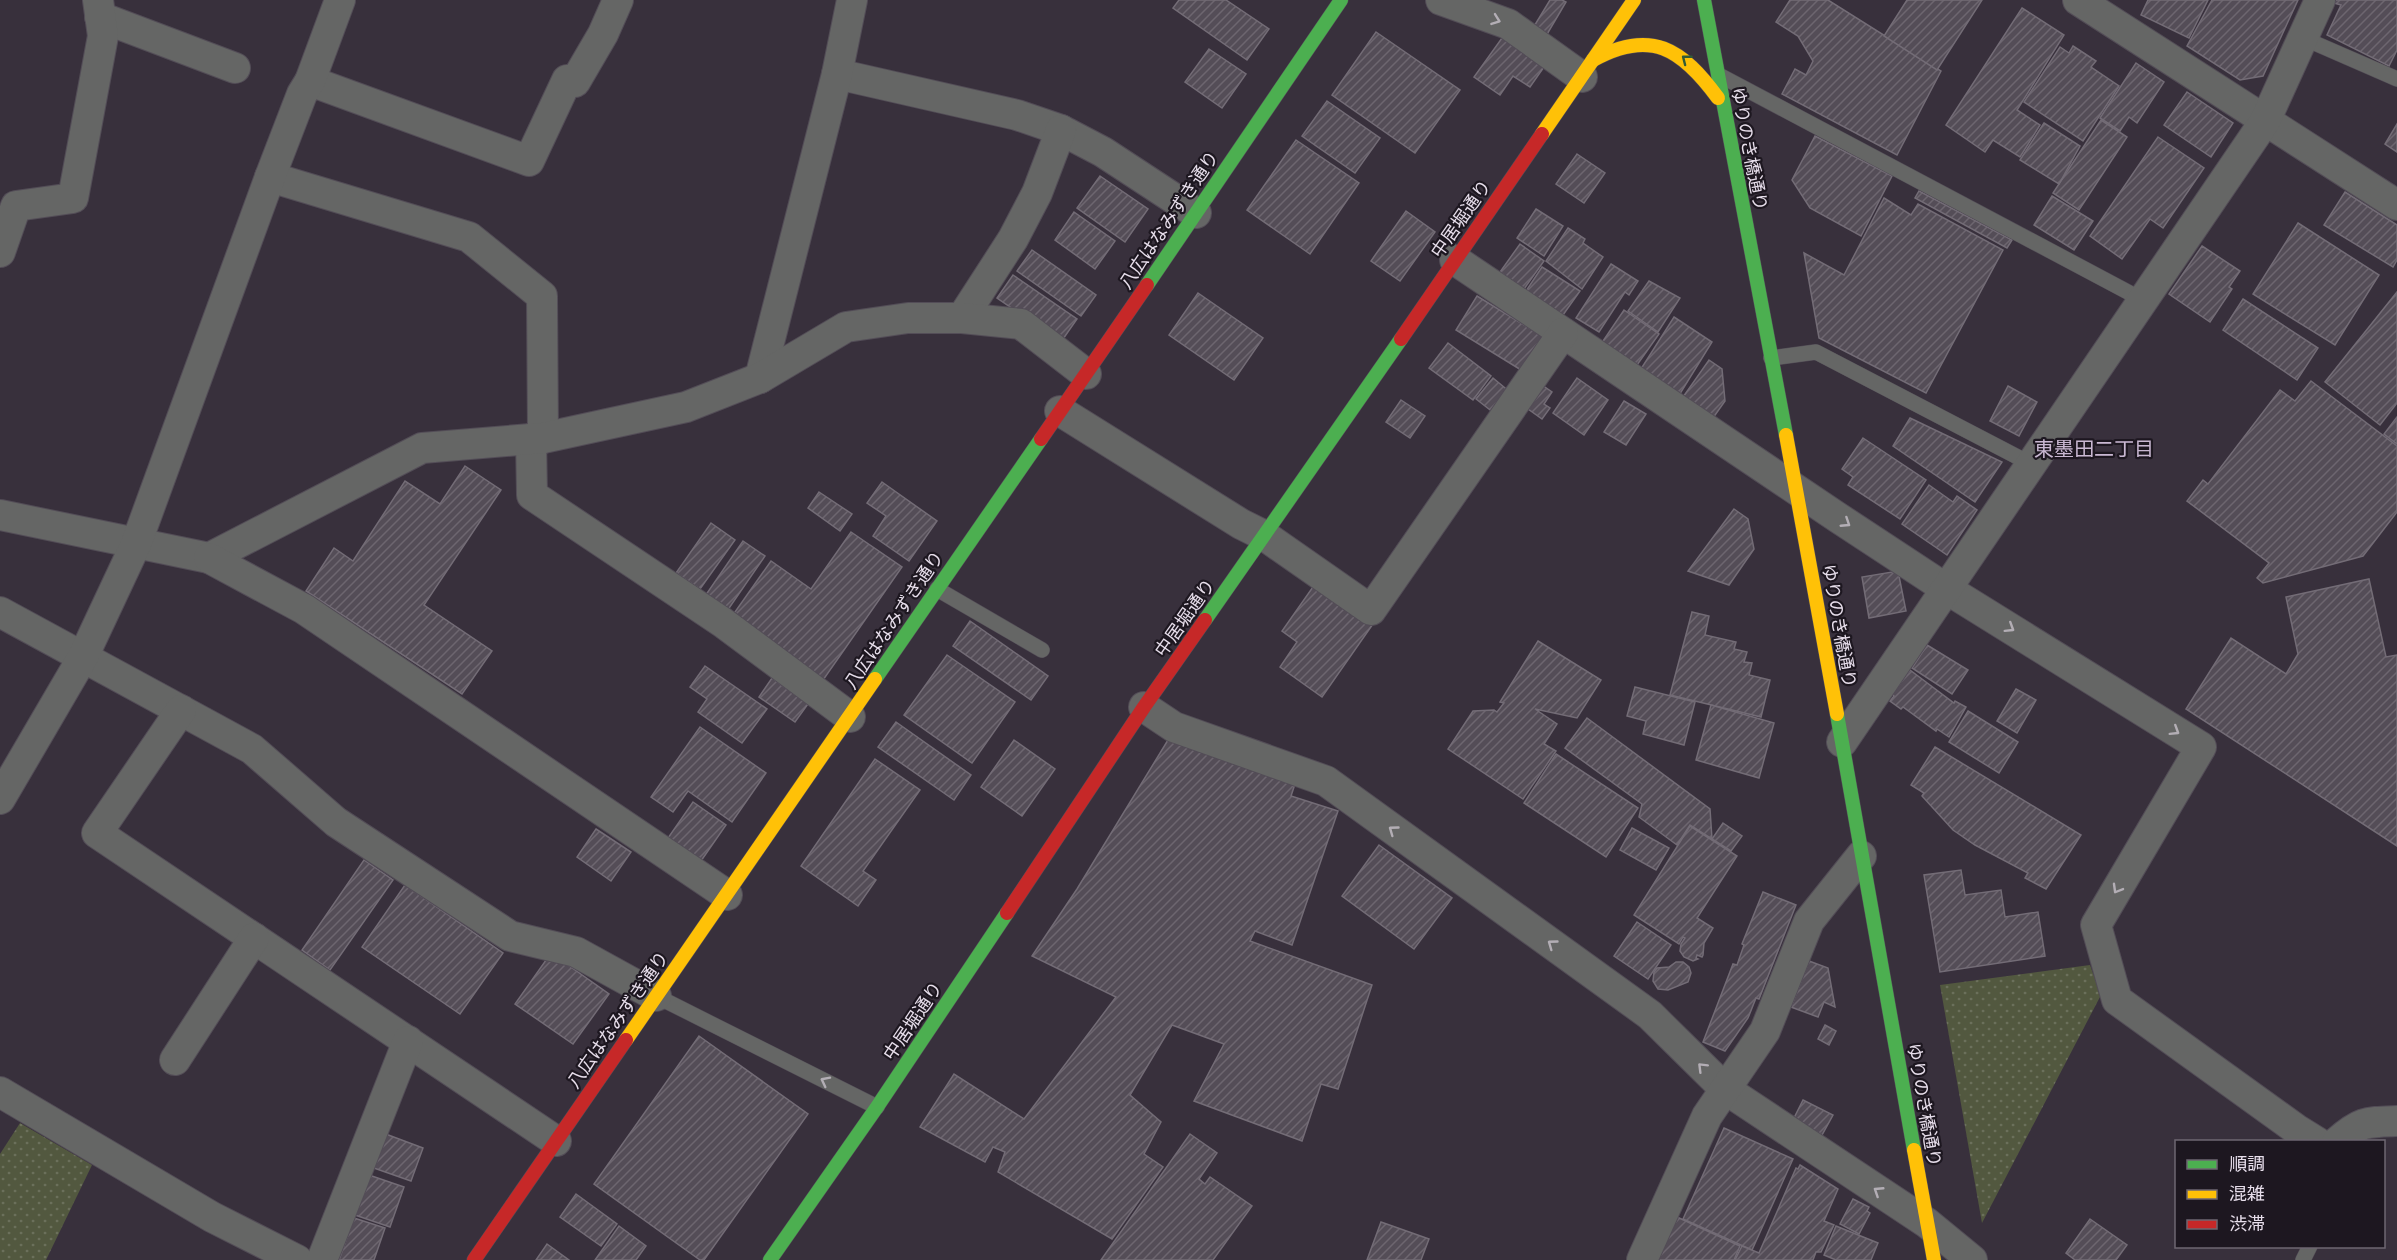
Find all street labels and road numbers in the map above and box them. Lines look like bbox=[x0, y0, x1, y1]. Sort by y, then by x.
street label: ゆりのき橋通り bbox=[1724, 85, 1774, 213]
street label: 八広はなみずき通り bbox=[1113, 146, 1225, 294]
street label: 中居堀通り bbox=[1425, 175, 1497, 263]
street label: 八広はなみずき通り bbox=[838, 546, 950, 694]
street label: ゆりのき橋通り bbox=[1815, 562, 1863, 690]
street label: 中居堀通り bbox=[1149, 574, 1221, 662]
street label: 八広はなみずき通り bbox=[561, 946, 675, 1094]
street label: 中居堀通り bbox=[877, 976, 949, 1066]
street label: ゆりのき橋通り bbox=[1900, 1041, 1948, 1169]

